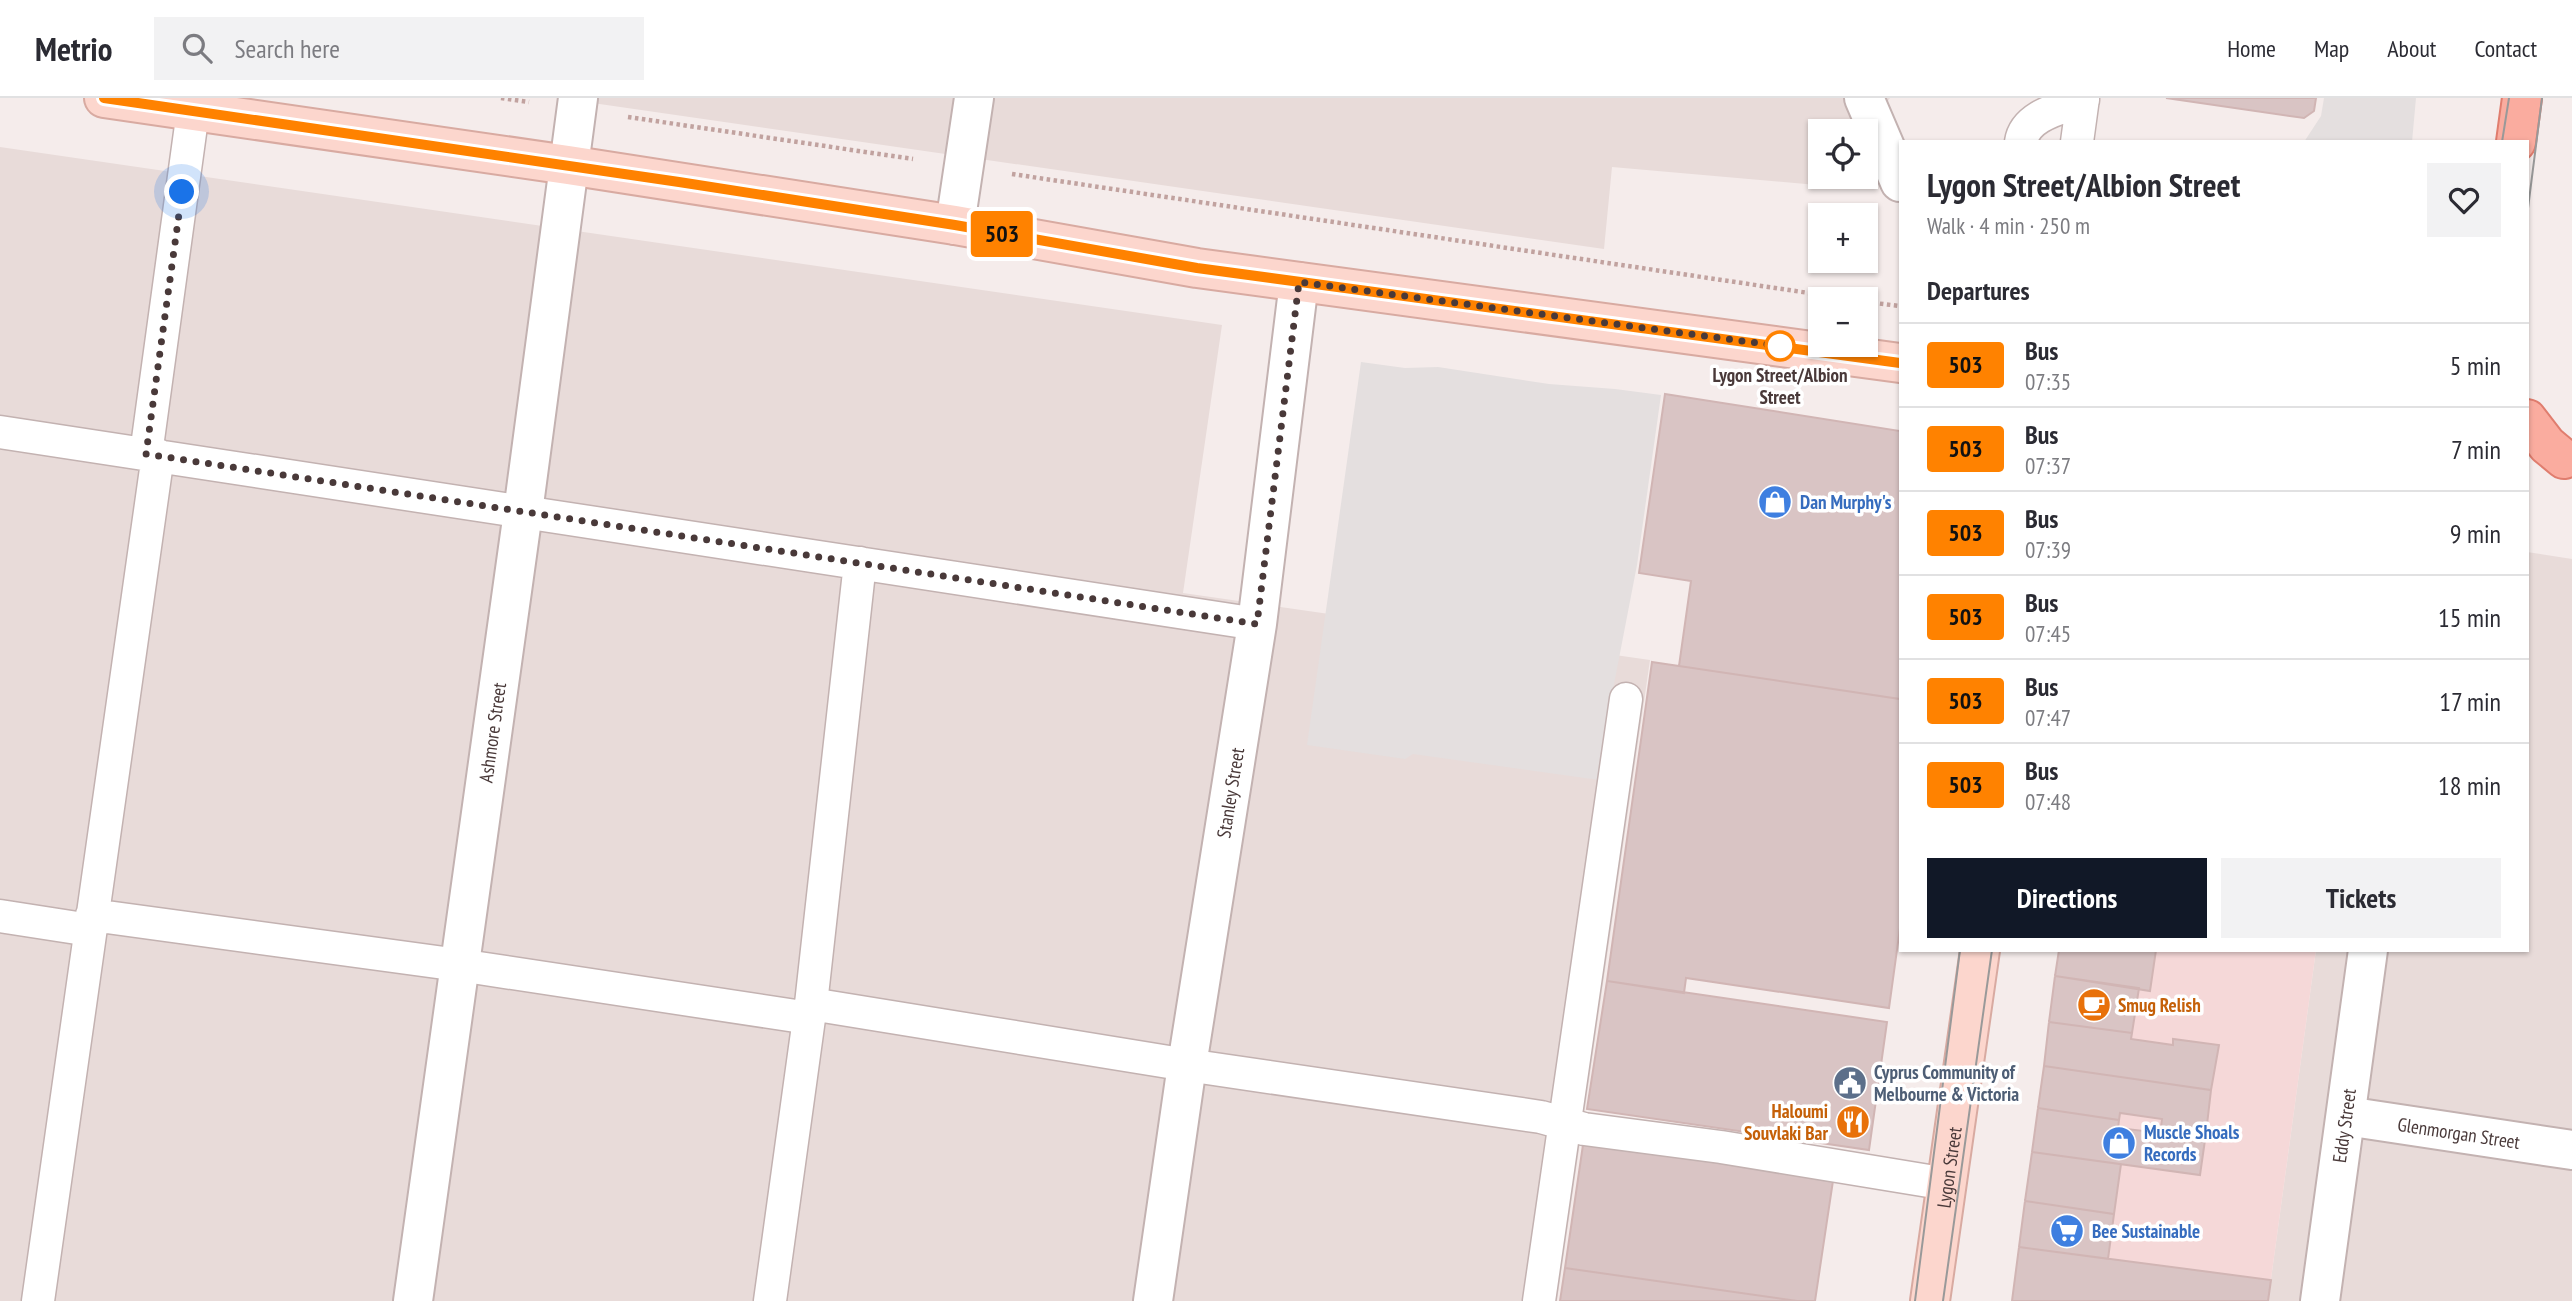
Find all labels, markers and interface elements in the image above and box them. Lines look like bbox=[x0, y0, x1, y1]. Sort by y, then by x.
search box bbox=[154, 17, 644, 80]
text: Metrio bbox=[35, 27, 112, 70]
icon: search bbox=[178, 29, 216, 67]
text: Search here bbox=[234, 32, 340, 65]
text: Home bbox=[2227, 33, 2276, 64]
text: Map bbox=[2314, 33, 2349, 64]
text: About bbox=[2387, 33, 2436, 64]
text: Contact bbox=[2474, 33, 2537, 64]
map controls bbox=[1808, 119, 1878, 357]
button: locate bbox=[1808, 119, 1878, 189]
text: Lygon Street/Albion Street bbox=[1927, 163, 2240, 206]
button: heart bbox=[2427, 163, 2501, 237]
your location bbox=[164, 174, 199, 209]
button: + bbox=[1808, 203, 1878, 273]
line badge: 503 bbox=[962, 211, 1042, 257]
text: Walk · 4 min · 250 m bbox=[1927, 211, 2090, 240]
text: 503 bbox=[985, 218, 1019, 249]
text: Departures bbox=[1927, 274, 2030, 307]
button: − bbox=[1808, 287, 1878, 357]
marker: Lygon Street/Albion Street bbox=[1765, 331, 1795, 361]
text: Bus bbox=[2025, 334, 2058, 367]
text: 503 bbox=[1948, 349, 1983, 380]
text: 5 min bbox=[2450, 349, 2501, 382]
place label: Lygon Street/Albion Street bbox=[1712, 363, 1848, 409]
text: 07:35 bbox=[2025, 367, 2071, 396]
text: Bus bbox=[2025, 418, 2058, 451]
text: 503 bbox=[1948, 433, 1983, 464]
text: 7 min bbox=[2451, 433, 2501, 466]
text: 07:37 bbox=[2025, 451, 2071, 480]
shop icon: Dan Murphy's bbox=[1756, 483, 1794, 521]
place label: Dan Murphy's bbox=[1800, 490, 1892, 514]
text: Bus bbox=[2025, 502, 2058, 535]
text: 503 bbox=[1948, 517, 1983, 548]
text: 9 min bbox=[2450, 517, 2501, 550]
text: 07:39 bbox=[2025, 535, 2071, 564]
text: Bus bbox=[2025, 586, 2058, 619]
text: 503 bbox=[1948, 601, 1983, 632]
text: 15 min bbox=[2438, 601, 2501, 634]
text: 07:45 bbox=[2025, 619, 2071, 648]
text: Bus bbox=[2025, 670, 2058, 703]
street label: Ashmore Street bbox=[473, 680, 511, 784]
text: 503 bbox=[1948, 685, 1983, 716]
text: 17 min bbox=[2439, 685, 2501, 718]
text: 07:47 bbox=[2025, 703, 2071, 732]
street label: Stanley Street bbox=[1211, 745, 1249, 840]
text: Bus bbox=[2025, 754, 2058, 787]
text: 503 bbox=[1948, 769, 1983, 800]
text: 18 min bbox=[2438, 769, 2501, 802]
text: 07:48 bbox=[2025, 787, 2071, 816]
button: Directions bbox=[1927, 858, 2207, 938]
button: Tickets bbox=[2221, 858, 2501, 938]
cafe icon: Smug Relish bbox=[2075, 986, 2113, 1024]
place label: Smug Relish bbox=[2118, 993, 2201, 1017]
place label: Cyprus Community of Melbourne & Victoria bbox=[1874, 1060, 2019, 1106]
public building icon: Cyprus Community of Melbourne & Victoria bbox=[1831, 1064, 1869, 1102]
street label: Eddy Street bbox=[2327, 1086, 2361, 1164]
place label: Haloumi Souvlaki Bar bbox=[1744, 1099, 1828, 1145]
restaurant icon: Haloumi Souvlaki Bar bbox=[1834, 1103, 1872, 1141]
street label: Glenmorgan Street bbox=[2396, 1112, 2522, 1154]
place label: Muscle Shoals Records bbox=[2144, 1120, 2240, 1166]
street label: Lygon Street bbox=[1931, 1124, 1967, 1210]
shop icon: Muscle Shoals Records bbox=[2100, 1124, 2138, 1162]
supermarket icon: Bee Sustainable bbox=[2048, 1212, 2086, 1250]
place label: Bee Sustainable bbox=[2092, 1219, 2200, 1243]

